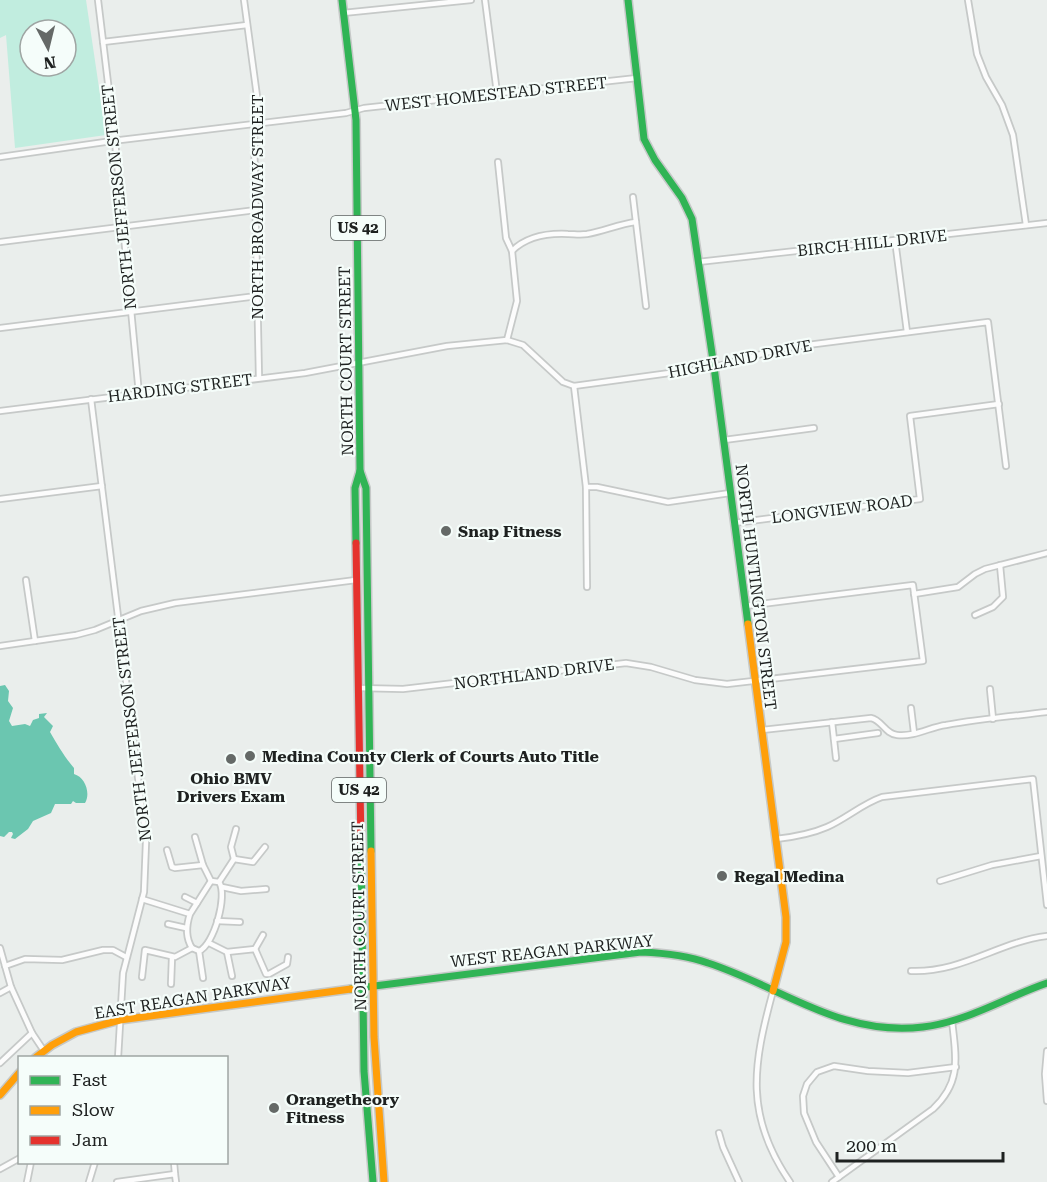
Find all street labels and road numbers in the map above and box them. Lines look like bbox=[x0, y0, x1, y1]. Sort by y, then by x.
street label: WEST HOMESTEAD STREET bbox=[384, 73, 608, 115]
street label: NORTH JEFFERSON STREET bbox=[98, 83, 140, 310]
street label: NORTH BROADWAY STREET bbox=[248, 94, 267, 320]
road number: US 42 bbox=[331, 216, 385, 240]
street label: BIRCH HILL DRIVE bbox=[796, 226, 948, 260]
street label: NORTH COURT STREET bbox=[335, 266, 357, 456]
street label: HIGHLAND DRIVE bbox=[666, 336, 814, 382]
street label: HARDING STREET bbox=[106, 370, 254, 406]
street label: NORTH HUNTINGTON STREET bbox=[731, 463, 781, 711]
street label: LONGVIEW ROAD bbox=[770, 491, 914, 527]
street label: NORTH JEFFERSON STREET bbox=[109, 615, 155, 842]
street label: NORTHLAND DRIVE bbox=[453, 655, 615, 693]
road number: US 42 bbox=[332, 778, 386, 802]
street label: NORTH COURT STREET bbox=[348, 821, 370, 1011]
street label: WEST REAGAN PARKWAY bbox=[449, 931, 655, 971]
street label: EAST REAGAN PARKWAY bbox=[93, 973, 293, 1023]

